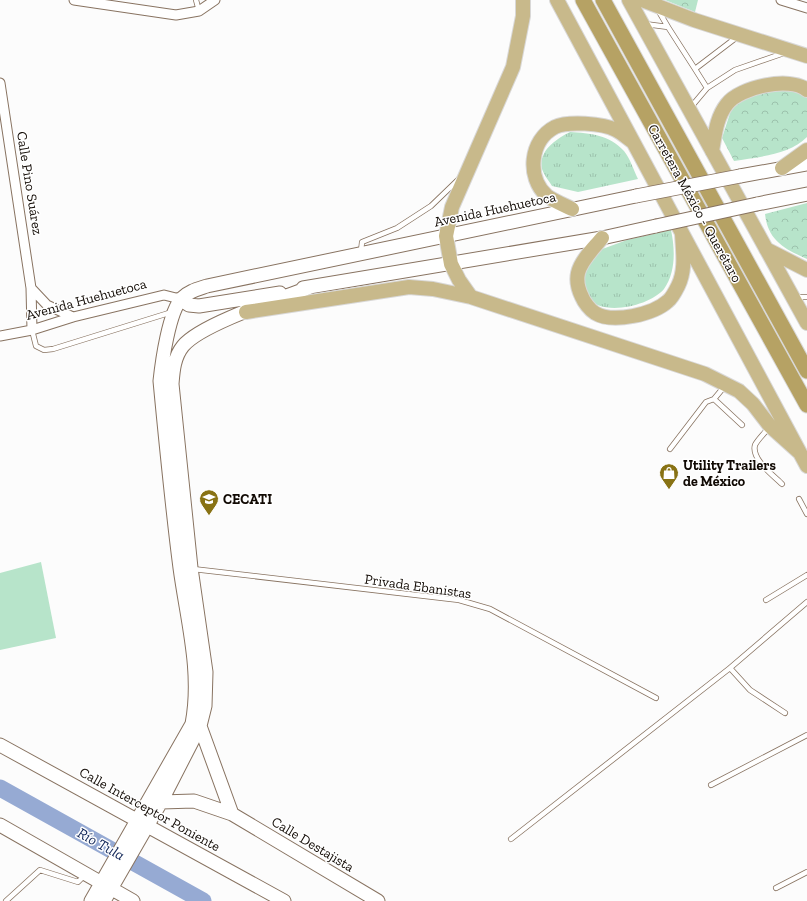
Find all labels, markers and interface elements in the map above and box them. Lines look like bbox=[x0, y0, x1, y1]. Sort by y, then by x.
street label: Carretera México - Querétaro bbox=[644, 121, 745, 285]
street label: Calle Pino Suárez bbox=[13, 130, 46, 236]
street label: Avenida Huehuetoca bbox=[433, 188, 558, 231]
street label: Avenida Huehuetoca bbox=[24, 275, 148, 324]
place label: Utility Trailers de México bbox=[683, 457, 777, 490]
shop icon: Utility Trailers de México bbox=[658, 462, 680, 490]
school or university icon: CECATI bbox=[198, 488, 220, 516]
place label: CECATI bbox=[223, 491, 272, 508]
street label: Privada Ebanistas bbox=[363, 571, 472, 602]
street label: Calle Interceptor Poniente bbox=[76, 764, 224, 855]
street label: Calle Destajista bbox=[268, 813, 357, 876]
water label: Río Tula bbox=[74, 824, 128, 864]

